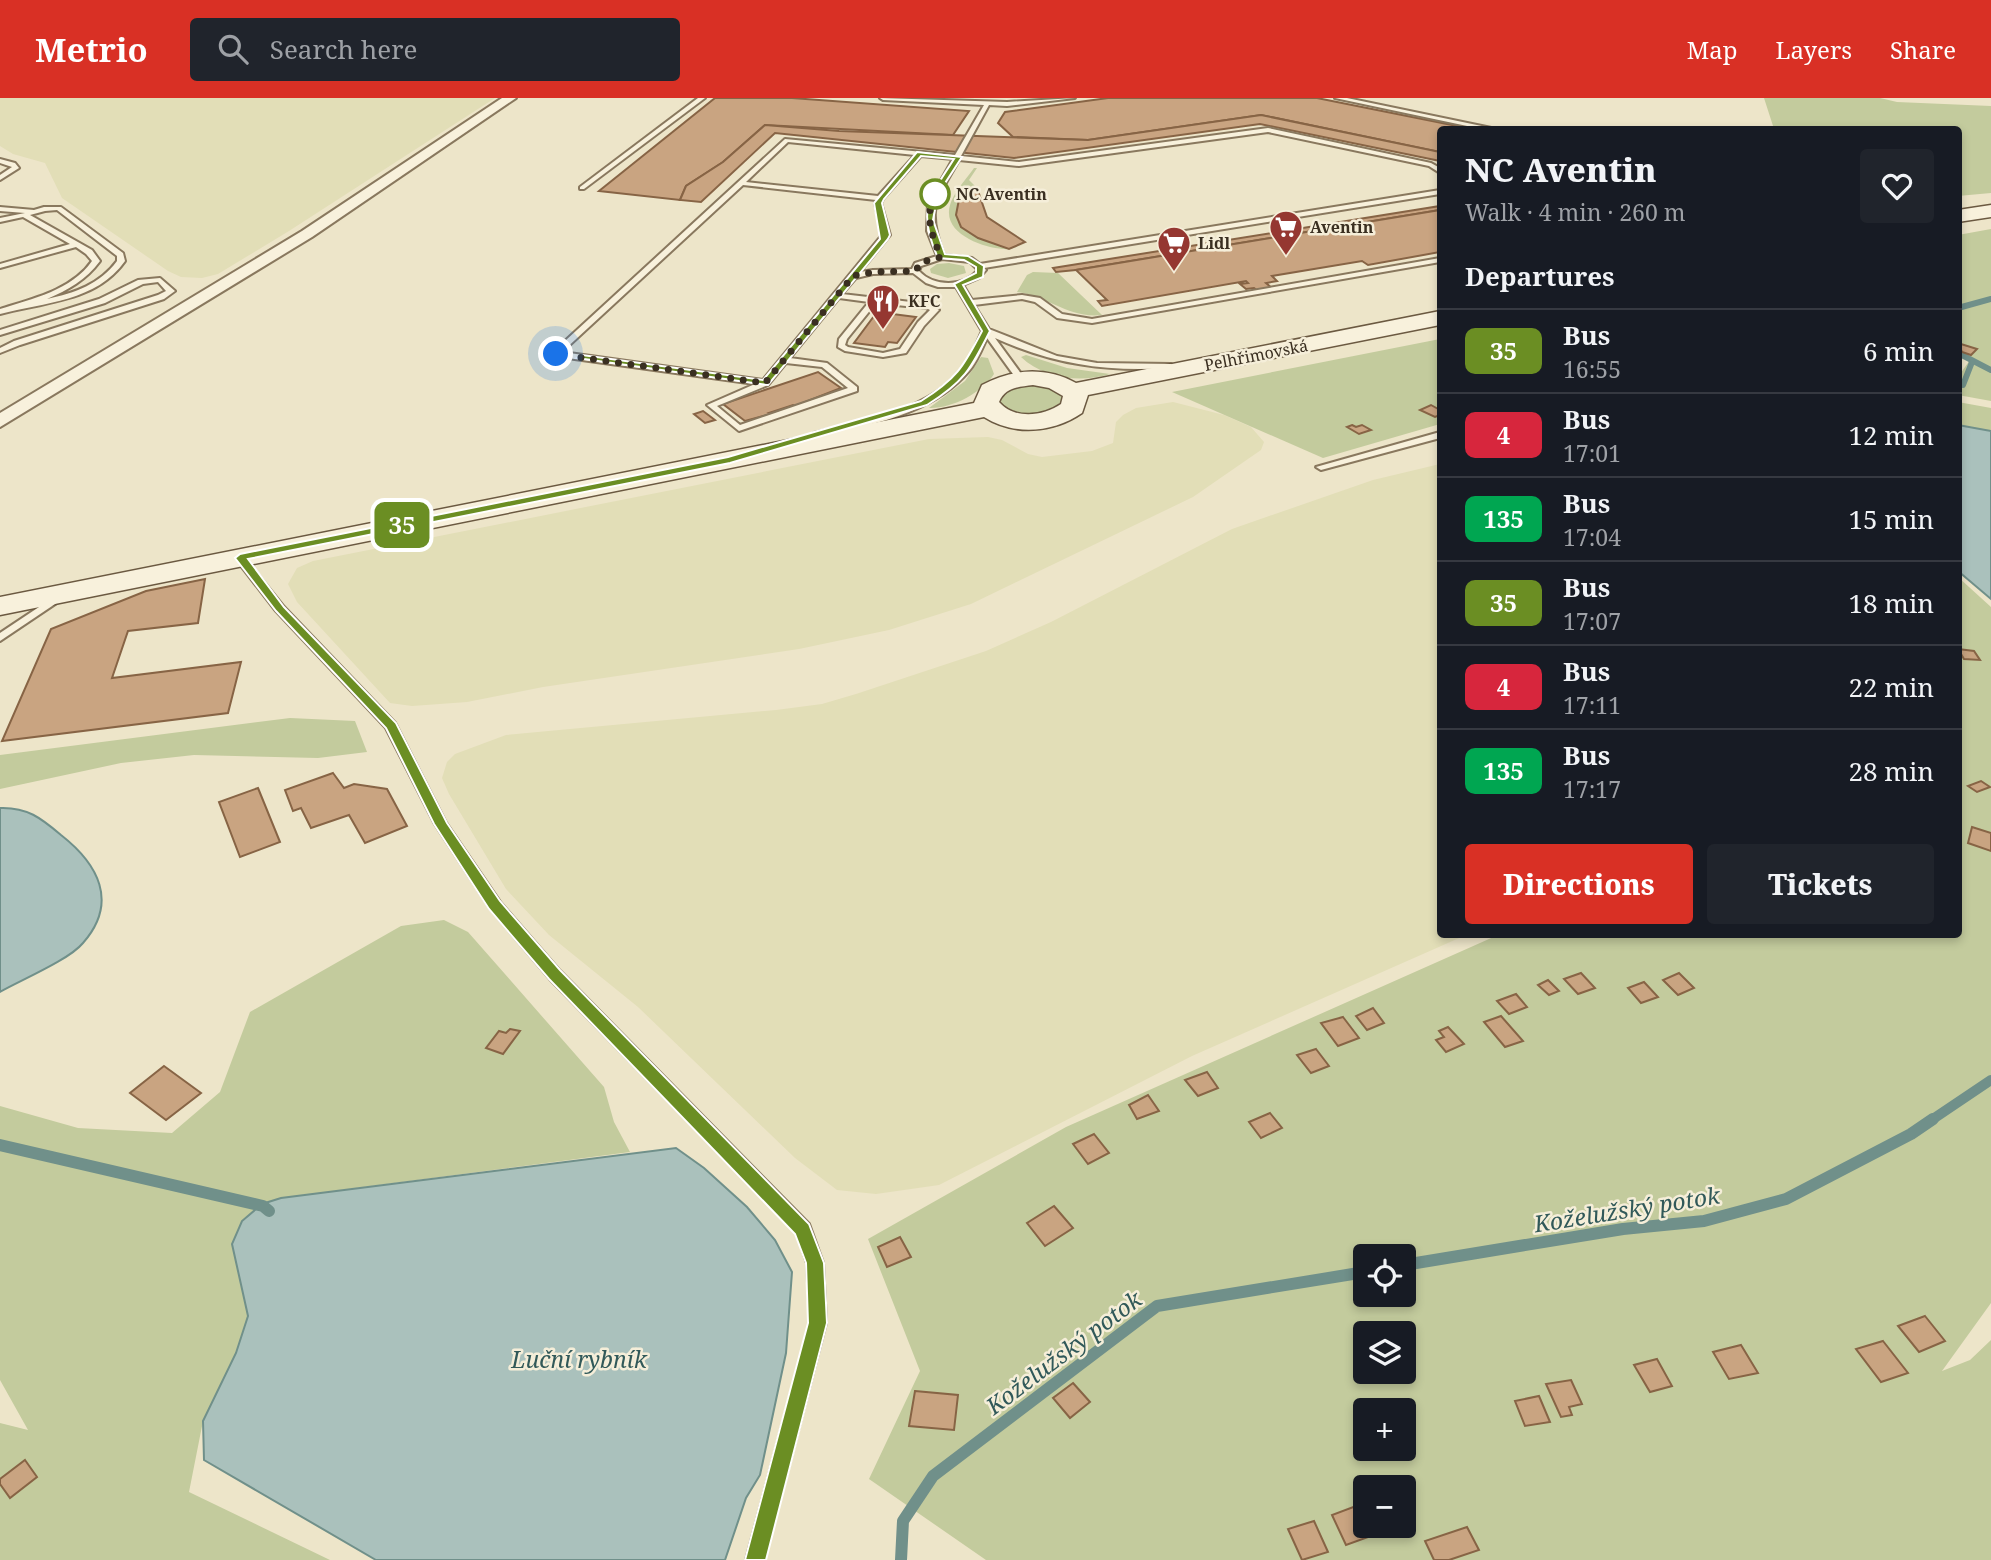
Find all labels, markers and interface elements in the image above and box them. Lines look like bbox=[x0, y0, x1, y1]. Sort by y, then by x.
search box bbox=[190, 18, 680, 81]
text: Metrio bbox=[35, 27, 148, 72]
icon: search bbox=[214, 30, 252, 68]
text: Search here bbox=[270, 31, 417, 67]
text: Map bbox=[1687, 33, 1738, 66]
text: Layers bbox=[1776, 33, 1852, 66]
text: Share bbox=[1890, 33, 1956, 66]
text: NC Aventin bbox=[1465, 147, 1657, 192]
button: heart bbox=[1860, 149, 1934, 223]
marker: NC Aventin bbox=[920, 179, 950, 209]
place label: NC Aventin bbox=[956, 183, 1047, 205]
text: Walk · 4 min · 260 m bbox=[1465, 196, 1685, 228]
supermarket icon: Aventin bbox=[1267, 208, 1305, 257]
place label: Aventin bbox=[1310, 216, 1374, 238]
supermarket icon: Lidl bbox=[1155, 224, 1193, 273]
place label: Lidl bbox=[1198, 232, 1230, 254]
text: Departures bbox=[1465, 258, 1615, 294]
restaurant icon: KFC bbox=[864, 282, 902, 331]
place label: KFC bbox=[908, 290, 941, 312]
text: Bus bbox=[1563, 317, 1610, 353]
text: 6 min bbox=[1863, 333, 1934, 369]
street label: Pelhřimovská bbox=[1202, 334, 1310, 376]
text: 35 bbox=[1490, 334, 1517, 367]
your location bbox=[538, 336, 573, 371]
text: 16:55 bbox=[1563, 353, 1621, 385]
text: Bus bbox=[1563, 401, 1610, 437]
text: 12 min bbox=[1849, 417, 1934, 453]
text: 4 bbox=[1497, 418, 1510, 451]
text: 17:01 bbox=[1563, 437, 1621, 469]
text: Bus bbox=[1563, 485, 1610, 521]
text: 15 min bbox=[1849, 501, 1934, 537]
line badge: 35 bbox=[370, 502, 434, 548]
text: 135 bbox=[1483, 502, 1524, 535]
text: 35 bbox=[388, 508, 416, 541]
text: 17:04 bbox=[1563, 521, 1621, 553]
text: Bus bbox=[1563, 569, 1610, 605]
text: 18 min bbox=[1849, 585, 1934, 621]
text: 35 bbox=[1490, 586, 1517, 619]
text: 17:07 bbox=[1563, 605, 1621, 637]
text: Bus bbox=[1563, 653, 1610, 689]
text: 22 min bbox=[1849, 669, 1934, 705]
text: 4 bbox=[1497, 670, 1510, 703]
text: 17:11 bbox=[1563, 689, 1621, 721]
text: Bus bbox=[1563, 737, 1610, 773]
text: 28 min bbox=[1849, 753, 1934, 789]
text: 135 bbox=[1483, 754, 1524, 787]
text: 17:17 bbox=[1563, 773, 1621, 805]
button: Directions bbox=[1465, 844, 1693, 924]
button: Tickets bbox=[1707, 844, 1934, 924]
water label: Koželužský potok bbox=[1531, 1178, 1723, 1240]
map controls bbox=[1353, 1244, 1416, 1538]
button: locate bbox=[1353, 1244, 1416, 1307]
water label: Koželužský potok bbox=[978, 1282, 1149, 1422]
button: layers bbox=[1353, 1321, 1416, 1384]
water label: Luční rybník bbox=[510, 1343, 648, 1375]
button: + bbox=[1353, 1398, 1416, 1461]
button: − bbox=[1353, 1475, 1416, 1538]

